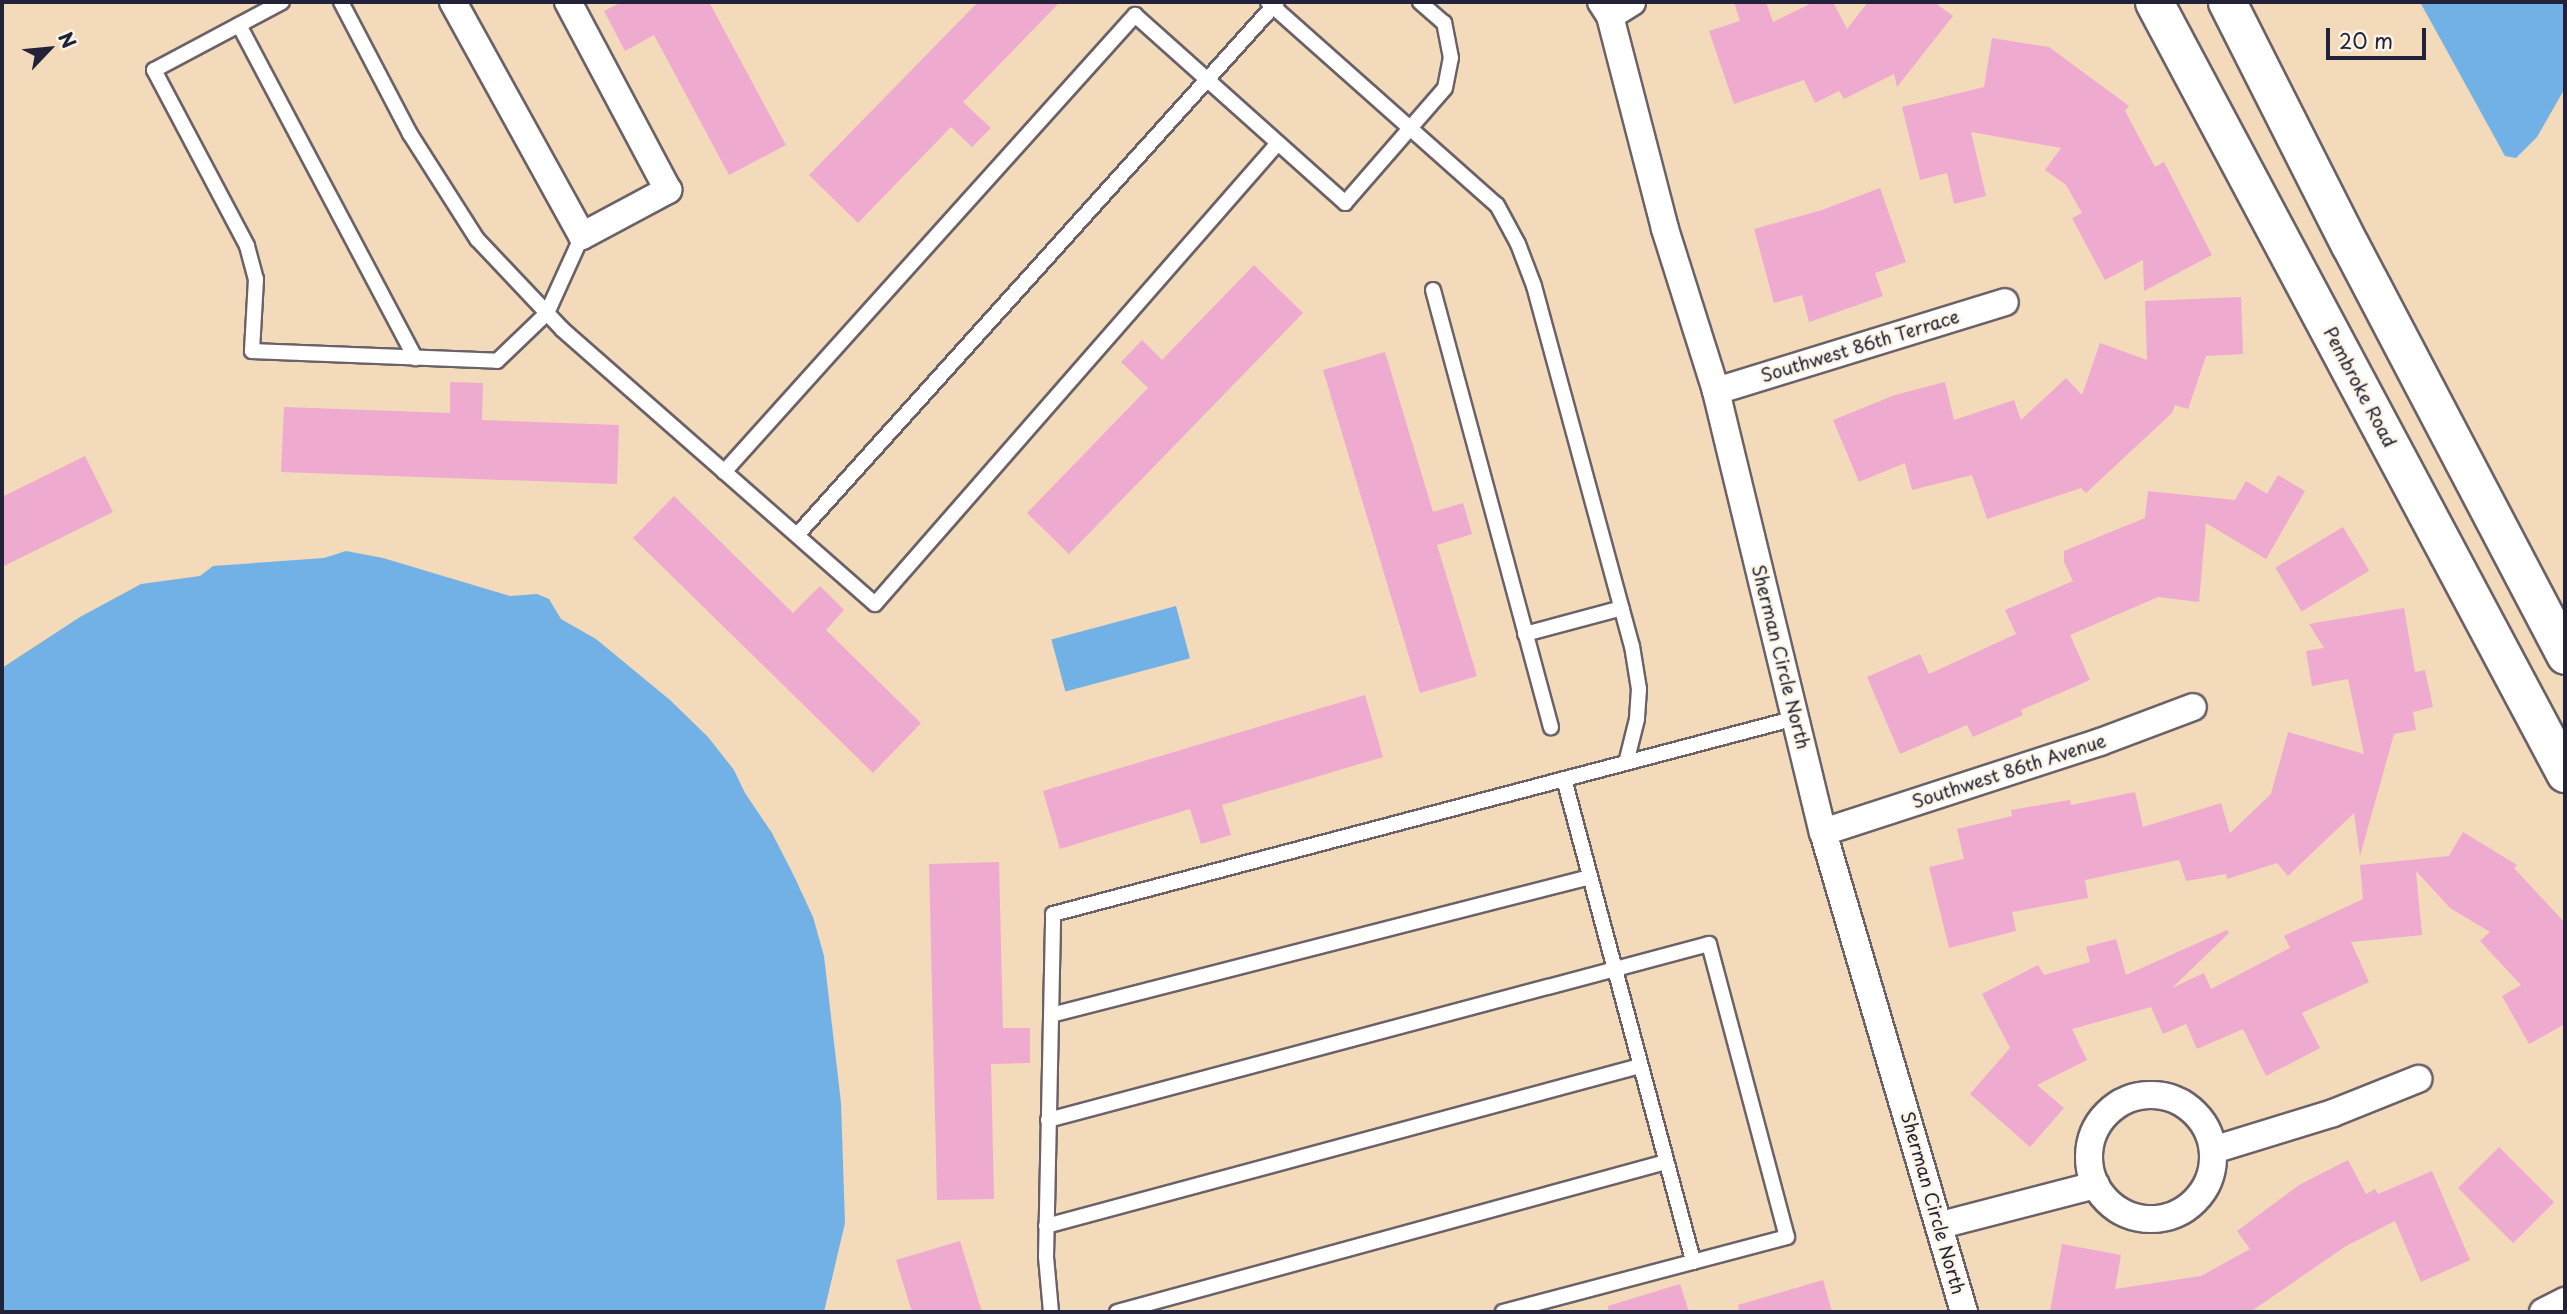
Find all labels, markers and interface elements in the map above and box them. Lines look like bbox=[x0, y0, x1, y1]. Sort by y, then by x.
north arrow bbox=[14, 14, 84, 84]
scale bar bbox=[2329, 14, 2429, 58]
text: 20 m bbox=[2339, 24, 2393, 56]
text: N bbox=[52, 27, 84, 53]
street label: Southwest 86th Terrace bbox=[1758, 305, 1962, 387]
street label: Pembroke Road bbox=[2319, 323, 2401, 451]
street label: Sherman Circle North bbox=[1747, 562, 1815, 752]
street label: Southwest 86th Avenue bbox=[1909, 729, 2109, 813]
street label: Sherman Circle North bbox=[1896, 1108, 1970, 1298]

